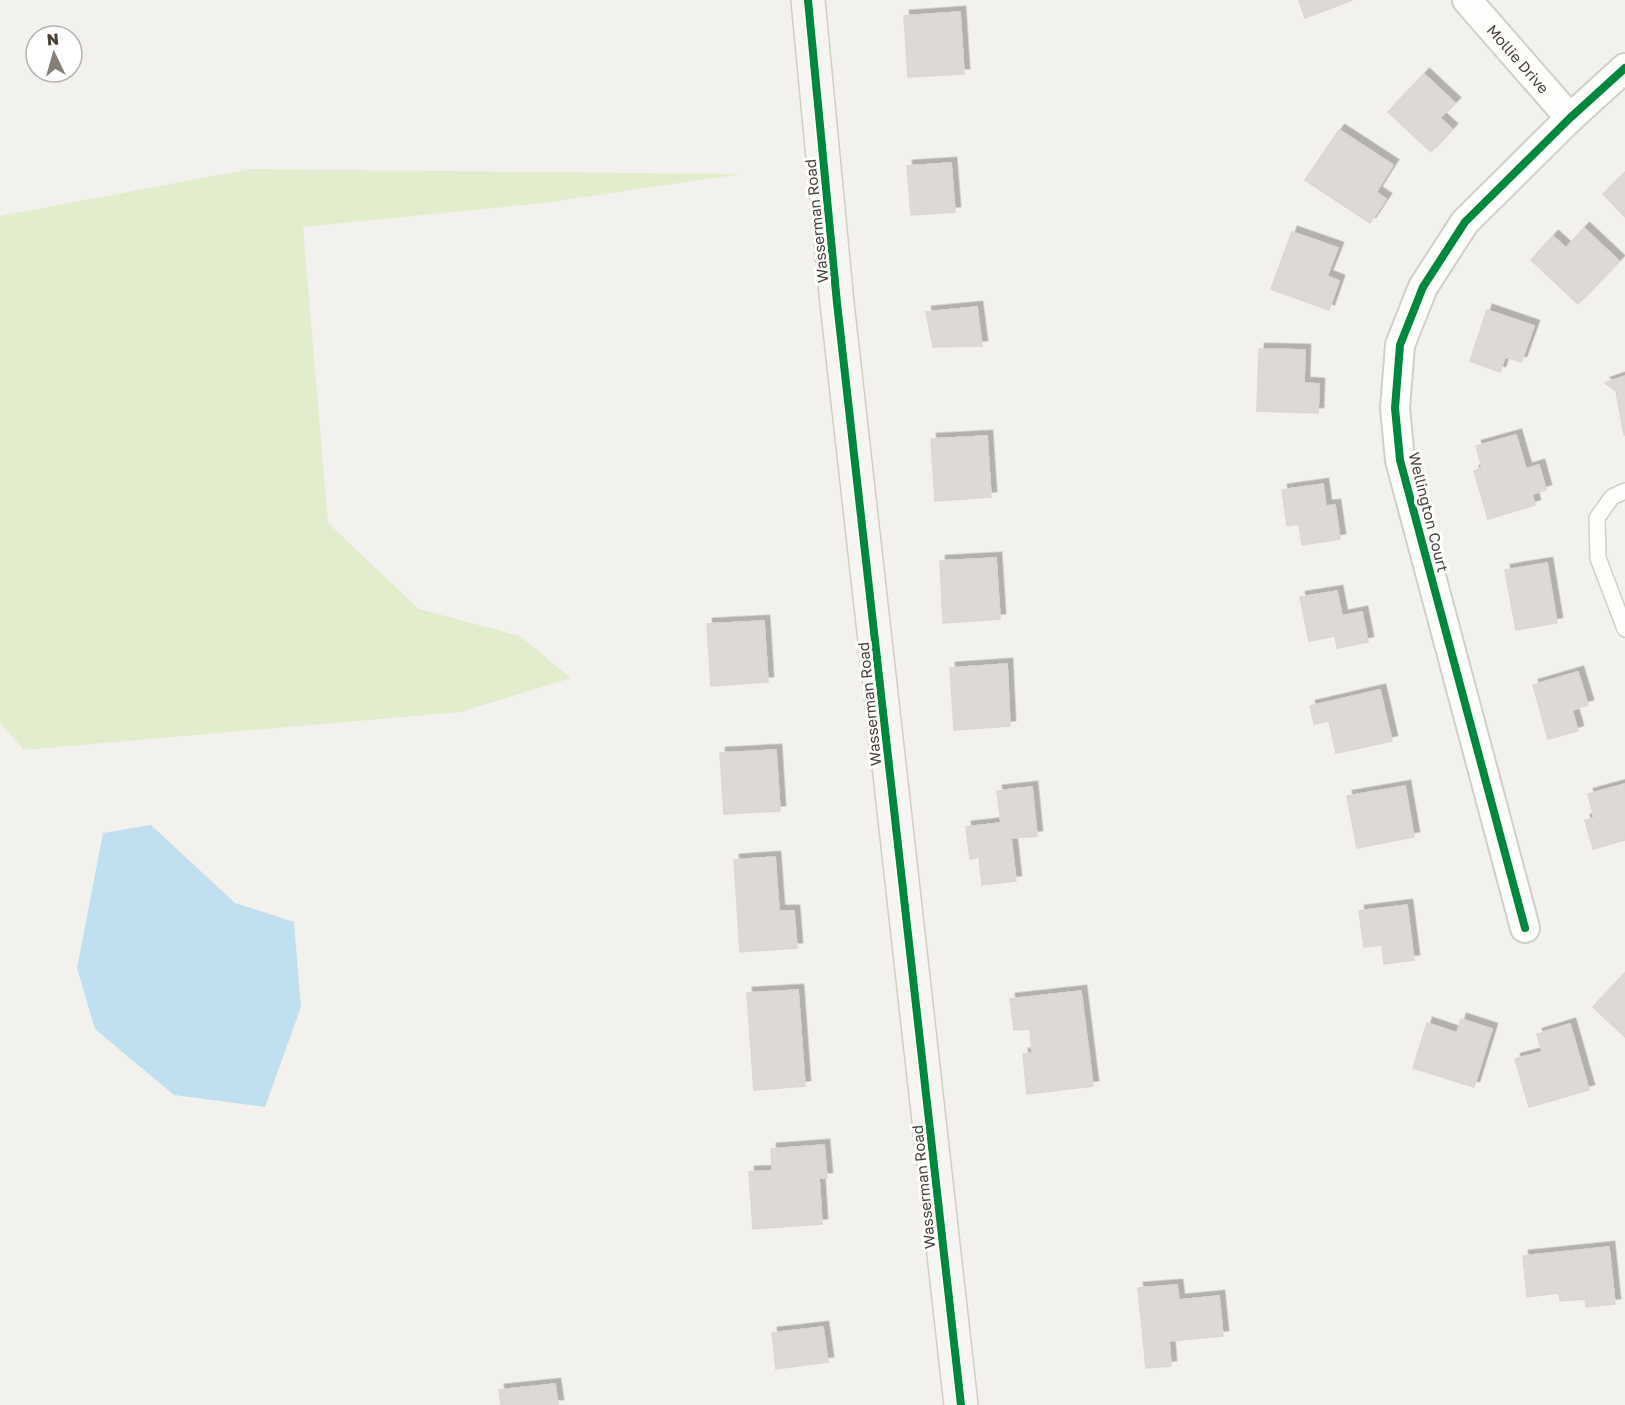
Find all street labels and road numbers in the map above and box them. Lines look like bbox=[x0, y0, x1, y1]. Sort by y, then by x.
street label: Mollie Drive bbox=[1483, 21, 1553, 97]
street label: Wasserman Road bbox=[801, 158, 831, 284]
street label: Wellington Court bbox=[1405, 450, 1453, 574]
street label: Wasserman Road bbox=[854, 641, 884, 767]
street label: Wasserman Road bbox=[908, 1124, 938, 1250]

